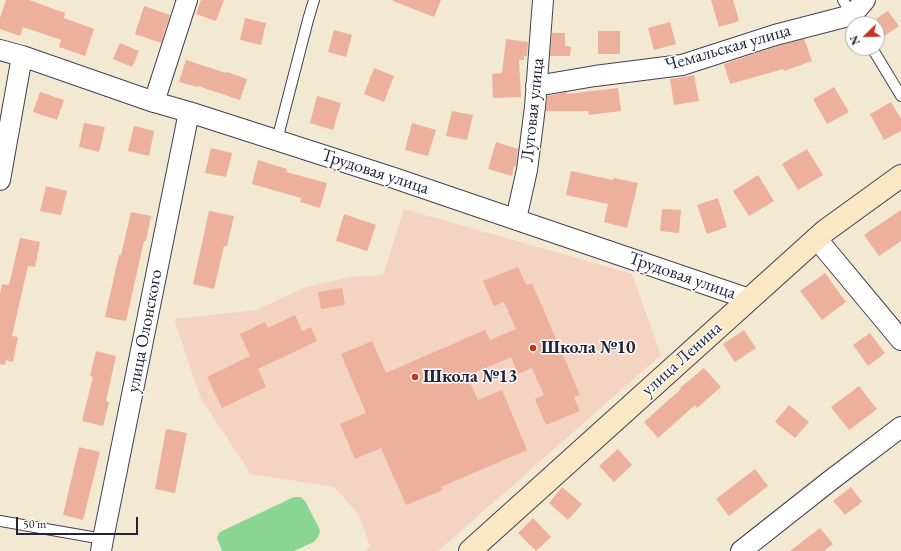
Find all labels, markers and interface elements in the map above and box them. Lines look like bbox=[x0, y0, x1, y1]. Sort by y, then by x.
north arrow bbox=[845, 16, 885, 56]
street label: Чемальская улица bbox=[663, 20, 793, 76]
text: N bbox=[847, 33, 863, 47]
street label: Луговая улица bbox=[517, 57, 549, 163]
street label: Трудовая улица bbox=[318, 144, 432, 200]
street label: Трудовая улица bbox=[625, 248, 739, 304]
street label: улица Олонского bbox=[122, 267, 168, 395]
street label: улица Ленина bbox=[637, 317, 727, 401]
place label: Школа №10 bbox=[541, 337, 635, 359]
marker: Школа №10 bbox=[528, 343, 538, 353]
place label: Школа №13 bbox=[423, 366, 517, 388]
marker: Школа №13 bbox=[410, 372, 420, 382]
scale bar bbox=[18, 509, 140, 535]
text: 50 m bbox=[23, 516, 46, 532]

